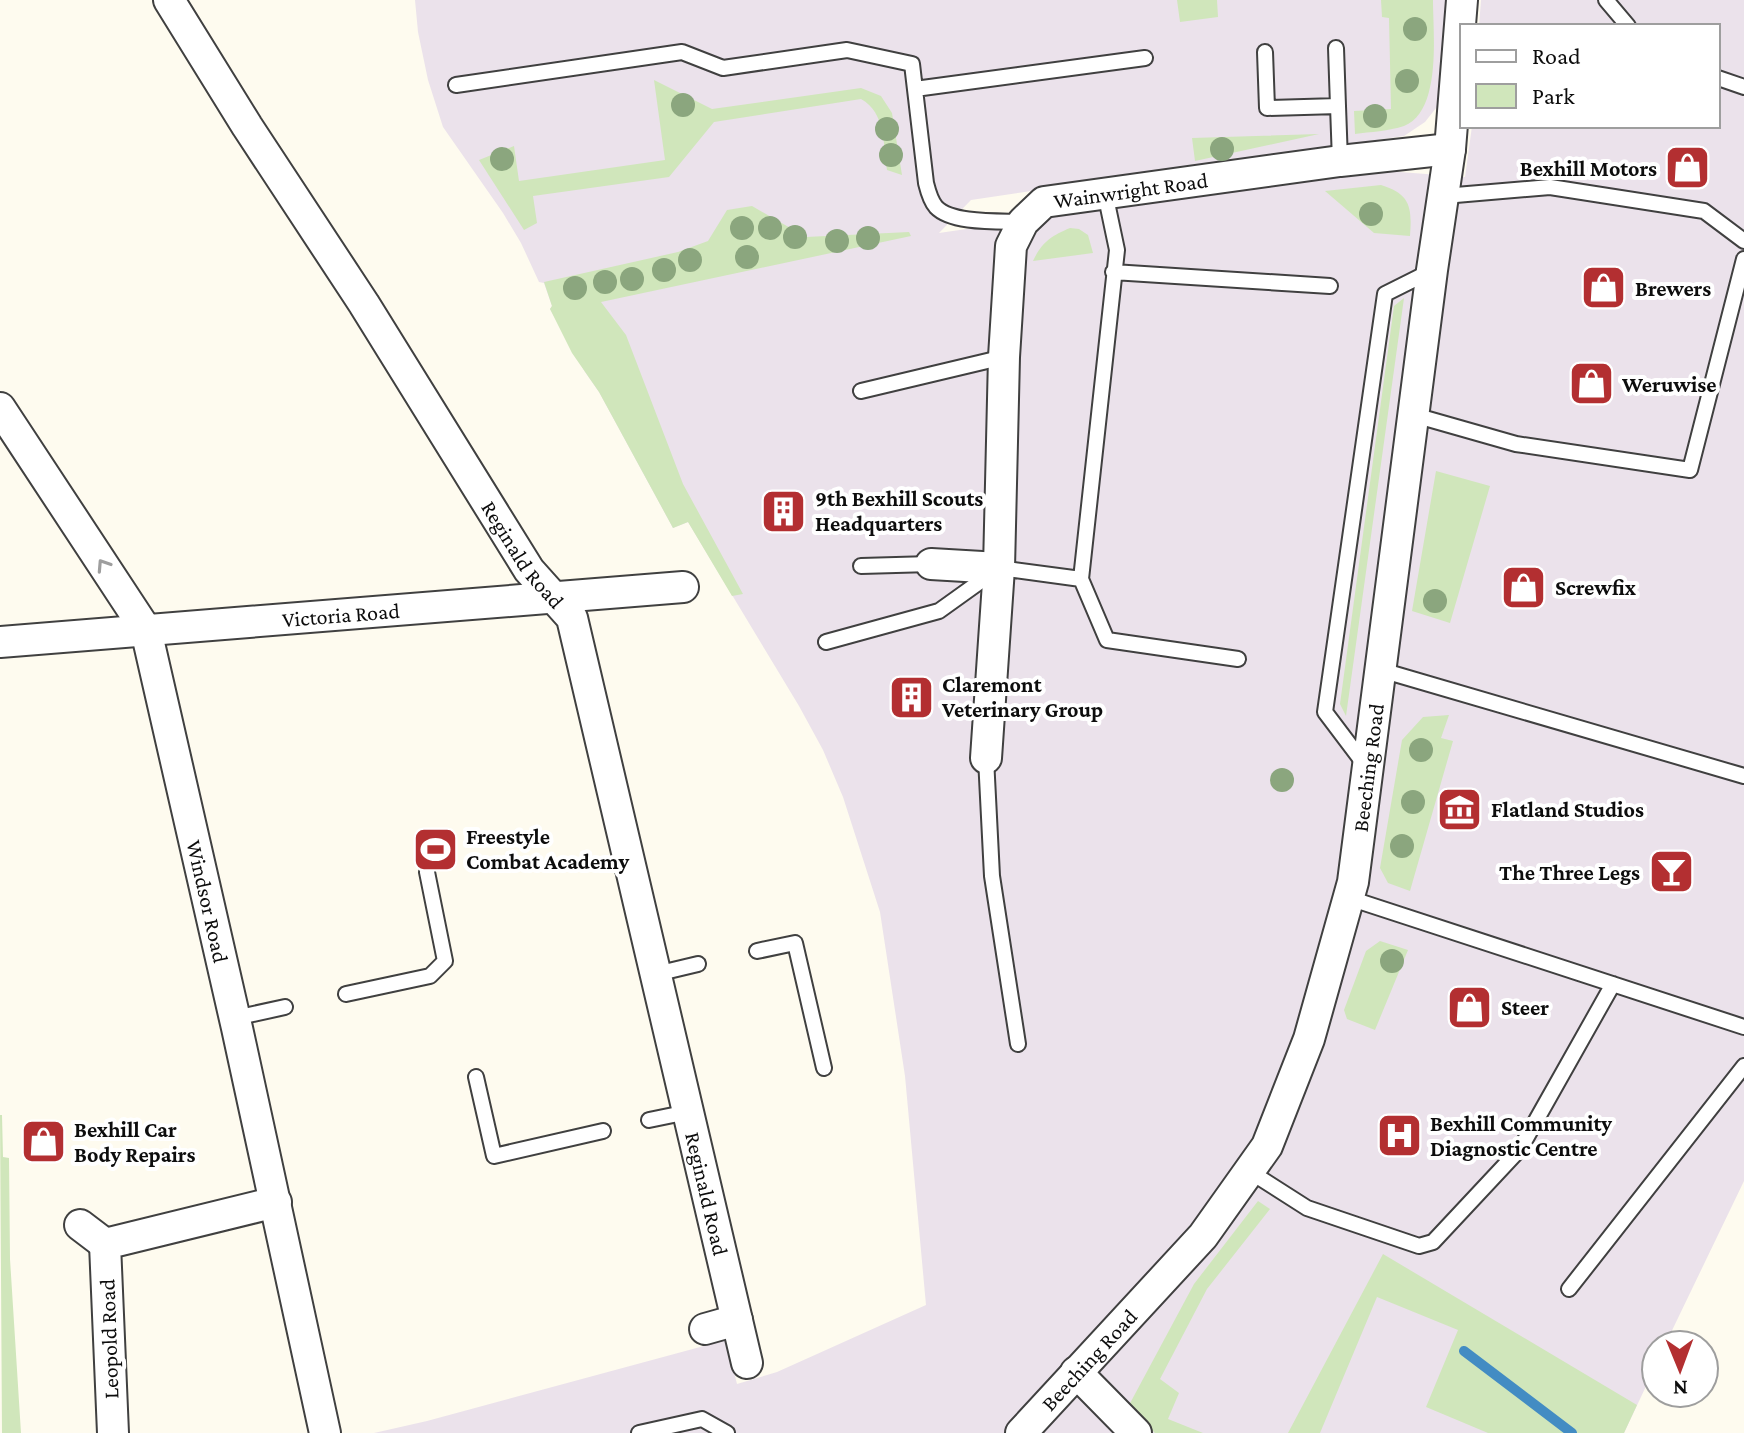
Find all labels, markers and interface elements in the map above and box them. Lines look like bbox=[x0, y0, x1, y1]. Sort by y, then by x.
legend bbox=[1460, 24, 1720, 128]
text: Road bbox=[1532, 42, 1581, 69]
text: Park bbox=[1532, 82, 1575, 109]
shop icon: Bexhill Motors bbox=[1664, 144, 1712, 192]
place label: Bexhill Motors bbox=[1520, 156, 1657, 181]
street label: Wainwright Road bbox=[1052, 167, 1210, 213]
shop icon: Brewers bbox=[1580, 264, 1628, 312]
place label: Brewers bbox=[1635, 276, 1711, 301]
shop icon: Weruwise bbox=[1567, 360, 1615, 408]
place label: Weruwise bbox=[1621, 372, 1717, 397]
place label: 9th Bexhill Scouts Headquarters bbox=[815, 486, 983, 536]
building icon: 9th Bexhill Scouts Headquarters bbox=[760, 487, 808, 535]
street label: Reginald Road bbox=[477, 496, 570, 614]
one-way arrow bbox=[98, 559, 113, 574]
shop icon: Screwfix bbox=[1500, 563, 1548, 611]
place label: Screwfix bbox=[1555, 575, 1637, 600]
street label: Victoria Road bbox=[281, 597, 401, 632]
place label: Claremont Veterinary Group bbox=[941, 672, 1103, 722]
building icon: Claremont Veterinary Group bbox=[887, 673, 935, 721]
street label: Beeching Road bbox=[1347, 701, 1388, 833]
museum icon: Flatland Studios bbox=[1436, 785, 1484, 833]
place label: Flatland Studios bbox=[1491, 797, 1644, 822]
place label: Freestyle Combat Academy bbox=[466, 824, 630, 874]
sports icon: Freestyle Combat Academy bbox=[411, 825, 459, 873]
street label: Windsor Road bbox=[182, 837, 234, 966]
bar icon: The Three Legs bbox=[1647, 848, 1695, 896]
place label: The Three Legs bbox=[1499, 860, 1640, 885]
shop icon: Steer bbox=[1446, 983, 1494, 1031]
place label: Steer bbox=[1501, 995, 1549, 1020]
place label: Bexhill Community Diagnostic Centre bbox=[1430, 1111, 1612, 1161]
hospital icon: Bexhill Community Diagnostic Centre bbox=[1375, 1112, 1423, 1160]
place label: Bexhill Car Body Repairs bbox=[74, 1117, 195, 1167]
shop icon: Bexhill Car Body Repairs bbox=[19, 1118, 67, 1166]
street label: Reginald Road bbox=[681, 1129, 734, 1258]
street label: Leopold Road bbox=[94, 1278, 124, 1399]
street label: Beeching Road bbox=[1036, 1303, 1142, 1415]
north arrow bbox=[1640, 1329, 1720, 1409]
text: N bbox=[1673, 1376, 1688, 1401]

